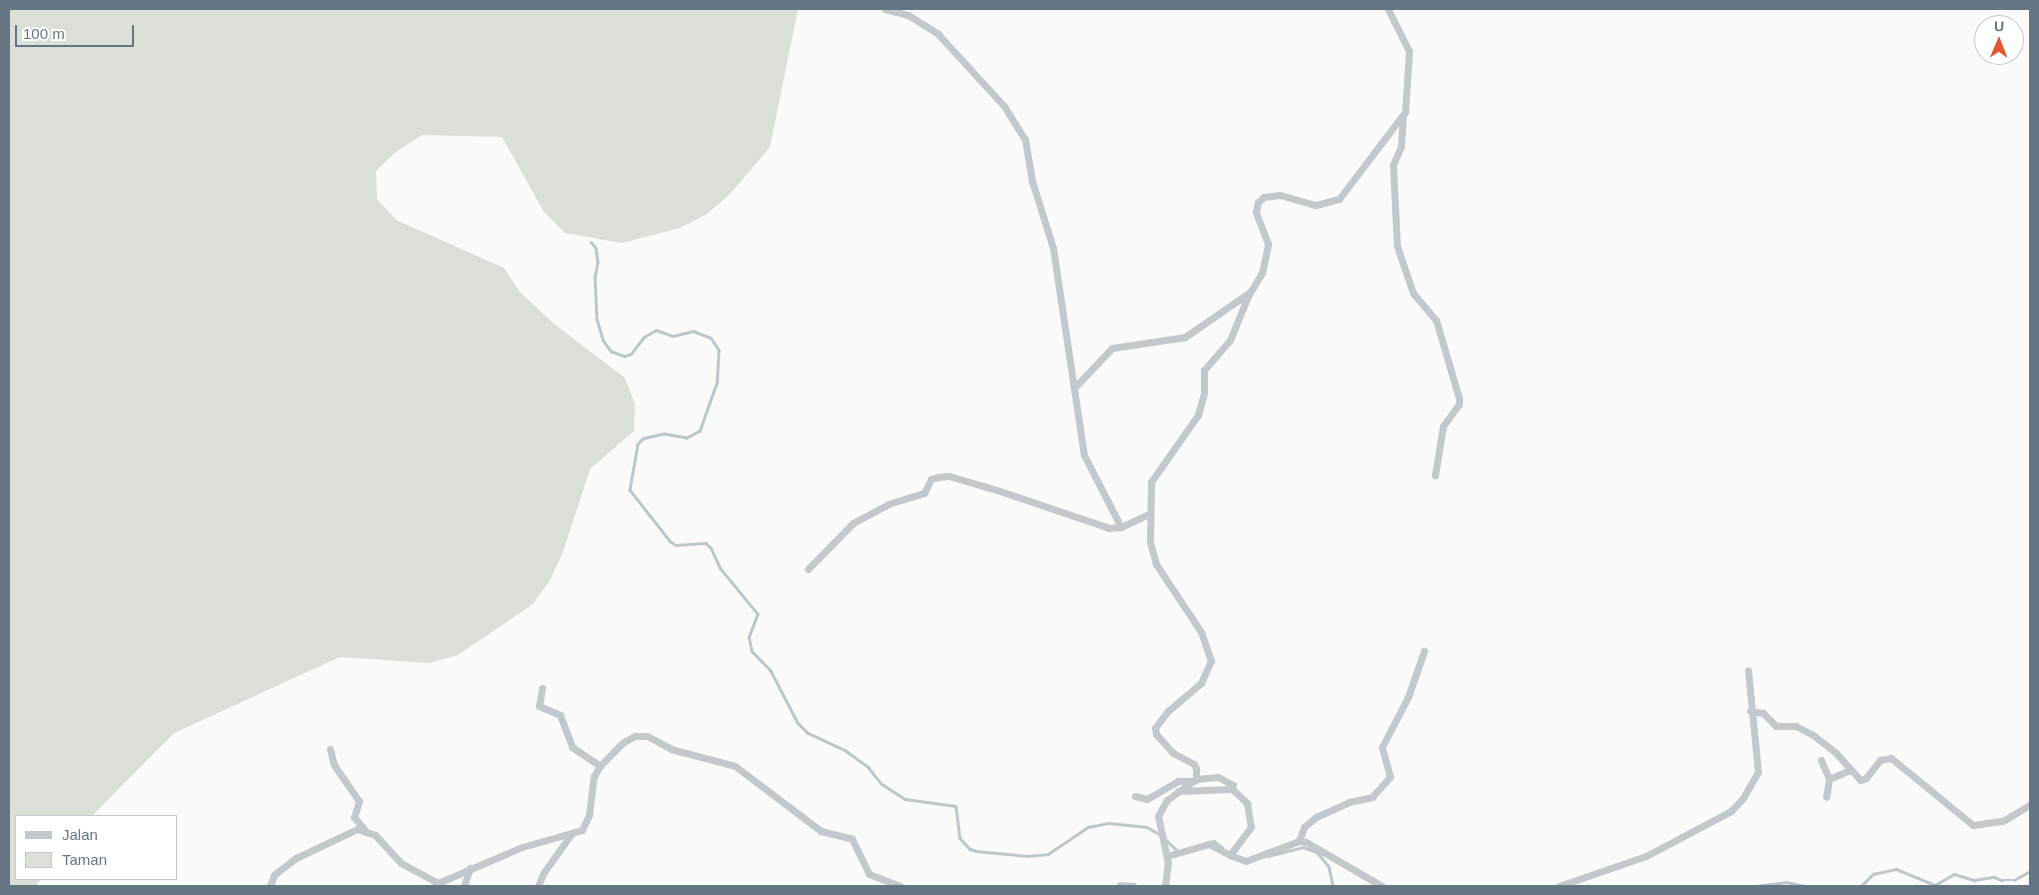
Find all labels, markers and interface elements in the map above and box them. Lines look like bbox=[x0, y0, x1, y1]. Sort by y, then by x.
scale bar bbox=[18, 15, 136, 47]
north arrow bbox=[1974, 15, 2024, 65]
text: U bbox=[1994, 18, 2004, 34]
text: 100 m bbox=[23, 25, 65, 42]
legend bbox=[15, 815, 178, 880]
text: Jalan bbox=[62, 826, 98, 843]
text: Taman bbox=[62, 851, 107, 868]

